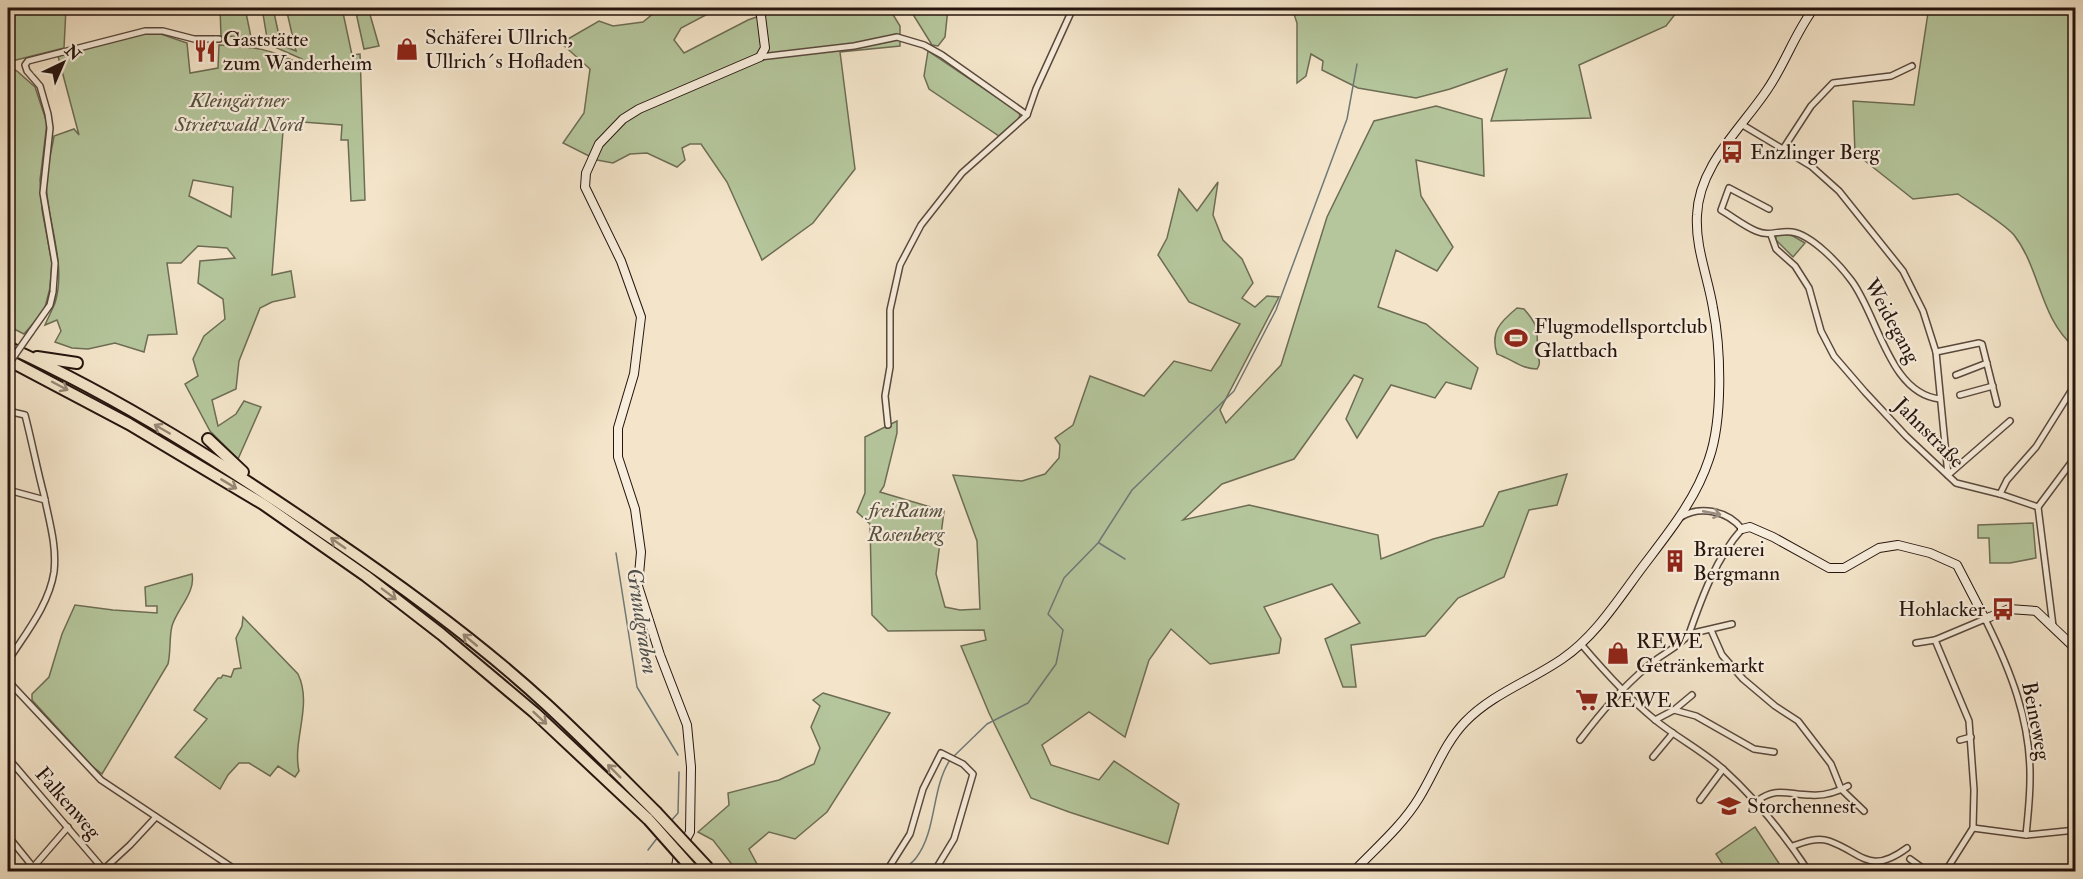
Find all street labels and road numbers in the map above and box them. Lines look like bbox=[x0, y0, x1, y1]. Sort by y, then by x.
street label: Weidegang bbox=[1857, 273, 1927, 369]
street label: Jahnstraße bbox=[1887, 391, 1970, 474]
street label: Beineweg bbox=[2015, 679, 2057, 763]
street label: Falkenweg bbox=[29, 761, 107, 845]

